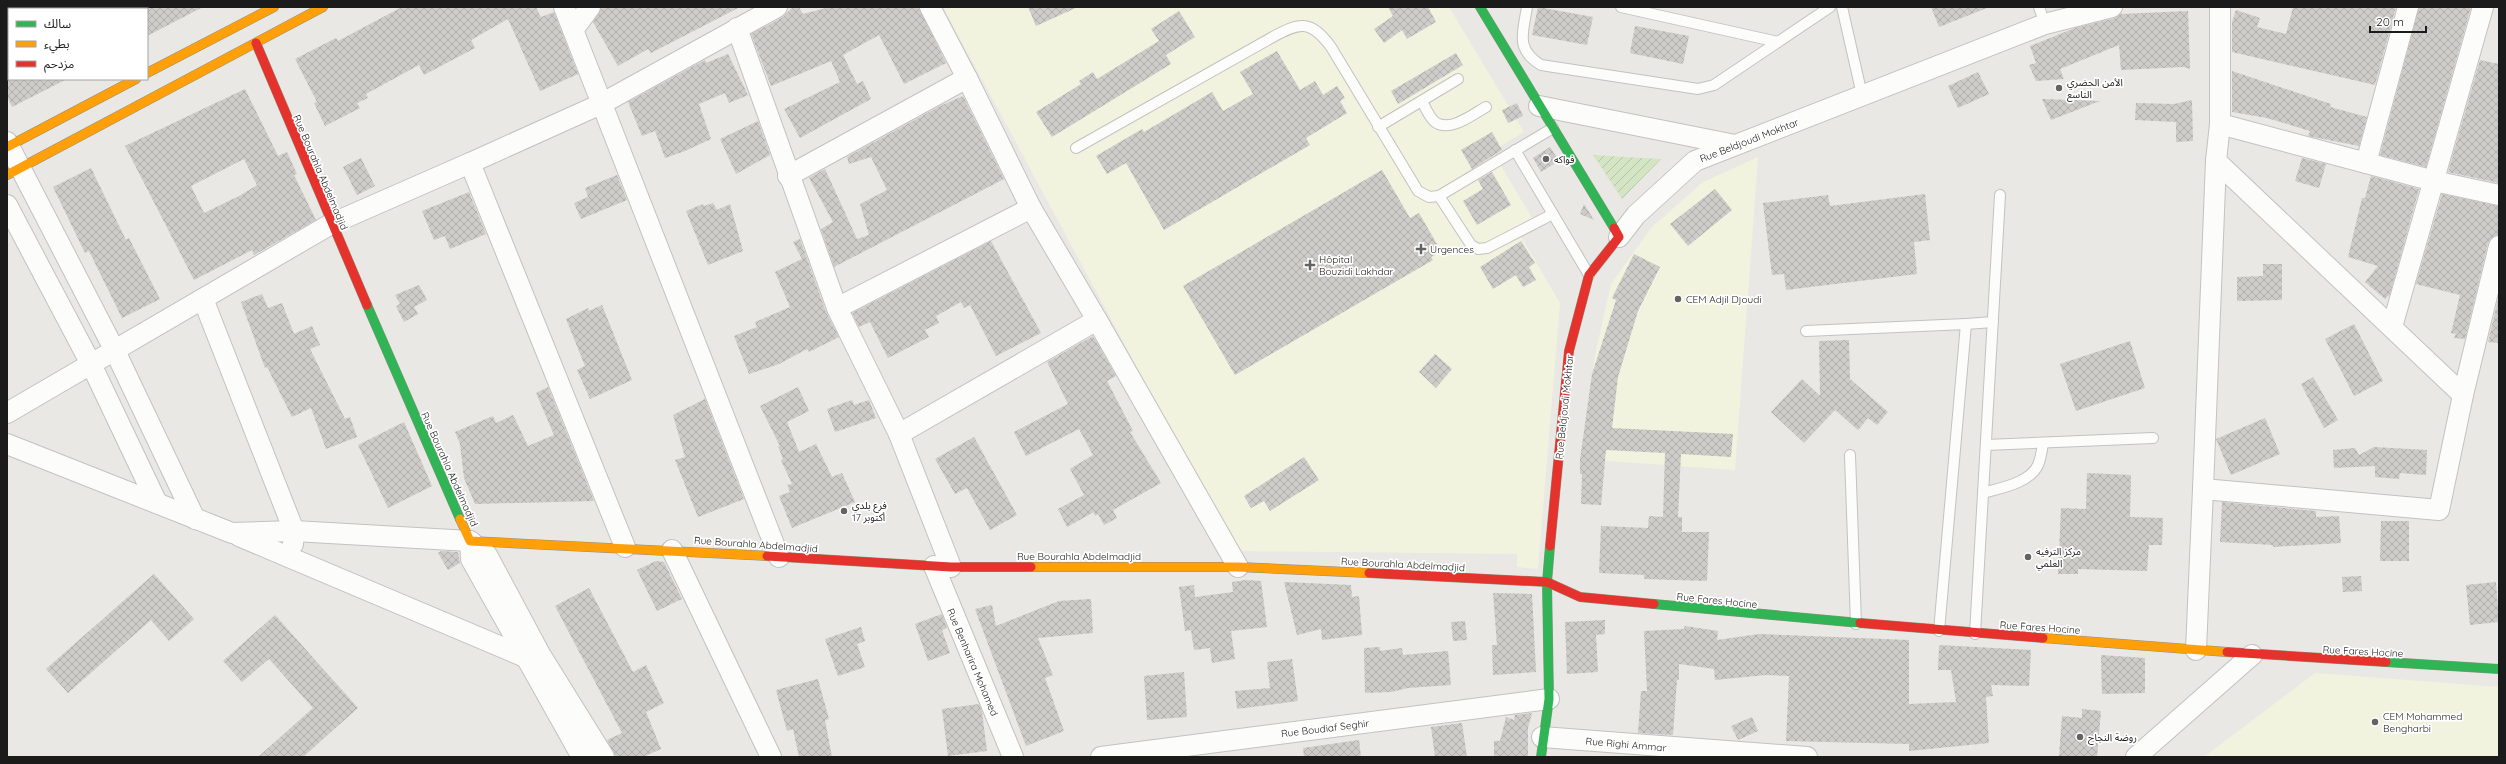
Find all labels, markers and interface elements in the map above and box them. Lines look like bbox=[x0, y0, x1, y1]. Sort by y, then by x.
legend bbox=[8, 8, 148, 80]
scale bar bbox=[2370, 8, 2426, 34]
text: 20 m bbox=[2376, 14, 2404, 29]
text: سالك bbox=[44, 16, 71, 31]
text: بطيء bbox=[44, 36, 70, 54]
text: مزدحم bbox=[44, 56, 74, 73]
place label: الأمن الحضري التاسع bbox=[2067, 76, 2123, 102]
marker: الأمن الحضري التاسع bbox=[2054, 83, 2064, 93]
street label: Rue Bourahla Abdelmadjid bbox=[290, 113, 351, 232]
street label: Rue Beldjoudi Mokhtar bbox=[1698, 116, 1801, 165]
place label: فواكه bbox=[1554, 153, 1575, 166]
marker: فواكه bbox=[1541, 154, 1551, 164]
marker: Urgences bbox=[1415, 243, 1427, 255]
place label: Urgences bbox=[1430, 243, 1474, 256]
place label: Hôpital Bouzidi Lakhdar bbox=[1319, 253, 1394, 278]
marker: Hôpital Bouzidi Lakhdar bbox=[1304, 259, 1316, 271]
place label: CEM Adjil Djoudi bbox=[1686, 293, 1761, 306]
marker: CEM Adjil Djoudi bbox=[1673, 294, 1683, 304]
street label: Rue Beldjoudi Mokhtar bbox=[1553, 354, 1576, 460]
street label: Rue Bourahla Abdelmadjid bbox=[418, 410, 481, 529]
place label: فرع بلدي 17 أكتوبر bbox=[852, 499, 887, 524]
marker: فرع بلدي 17 أكتوبر bbox=[839, 506, 849, 516]
street label: Rue Bourahla Abdelmadjid bbox=[694, 534, 818, 555]
place label: مركز الترفيه العلمي bbox=[2036, 545, 2081, 571]
street label: Rue Bourahla Abdelmadjid bbox=[1017, 550, 1141, 563]
marker: مركز الترفيه العلمي bbox=[2023, 552, 2033, 562]
street label: Rue Bourahla Abdelmadjid bbox=[1341, 555, 1465, 574]
street label: Rue Fares Hocine bbox=[1676, 590, 1758, 611]
street label: Rue Benharira Mohamed bbox=[944, 606, 1001, 718]
street label: Rue Fares Hocine bbox=[1999, 618, 2081, 637]
street label: Rue Fares Hocine bbox=[2322, 643, 2404, 660]
place label: CEM Mohammed Bengharbi bbox=[2383, 710, 2462, 735]
street label: Rue Boudiaf Seghir bbox=[1280, 717, 1370, 740]
marker: CEM Mohammed Bengharbi bbox=[2370, 717, 2380, 727]
place label: روضة النجاح bbox=[2088, 731, 2137, 745]
marker: روضة النجاح bbox=[2075, 732, 2085, 742]
street label: Rue Righi Ammar bbox=[1585, 734, 1667, 755]

